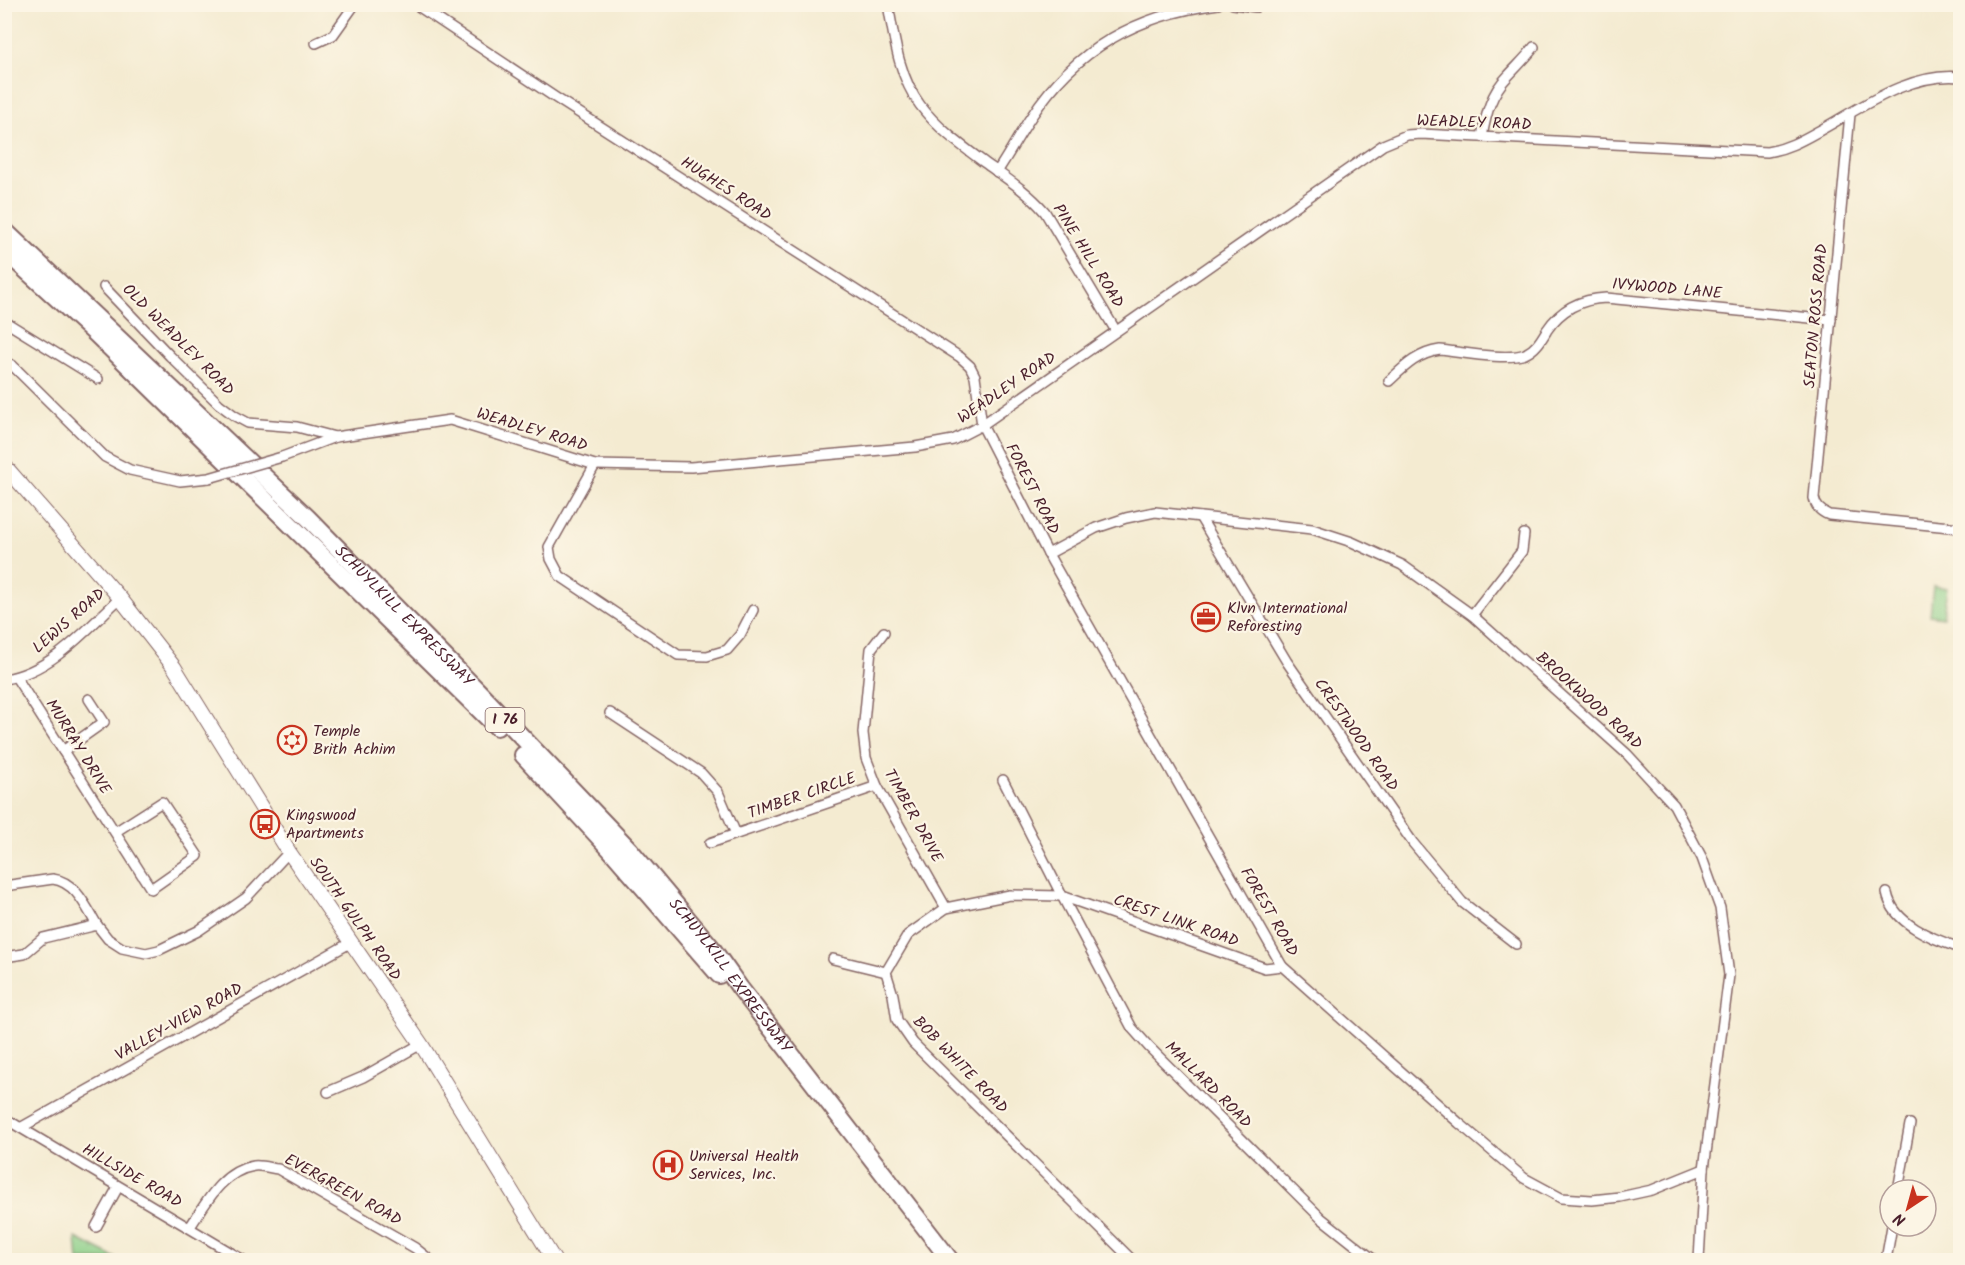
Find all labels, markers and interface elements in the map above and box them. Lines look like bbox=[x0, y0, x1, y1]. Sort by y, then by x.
street label: WEADLEY ROAD bbox=[1416, 109, 1532, 137]
street label: HUGHES ROAD bbox=[675, 150, 777, 228]
street label: PINE HILL ROAD bbox=[1046, 199, 1130, 313]
street label: SEATON ROSS ROAD bbox=[1797, 243, 1835, 389]
street label: IVYWOOD LANE bbox=[1611, 272, 1724, 306]
street label: OLD WEADLEY ROAD bbox=[116, 278, 240, 402]
street label: WEADLEY ROAD bbox=[952, 346, 1062, 430]
street label: WEADLEY ROAD bbox=[473, 401, 591, 459]
street label: FOREST ROAD bbox=[998, 439, 1066, 539]
street label: SCHUYLKILL EXPRESSWAY bbox=[329, 539, 480, 693]
street label: LEWIS ROAD bbox=[27, 582, 111, 660]
place label: Klvn International Reforesting bbox=[1227, 596, 1348, 639]
office icon: Klvn International Reforesting bbox=[1190, 601, 1222, 633]
street label: BROOKWOOD ROAD bbox=[1530, 646, 1648, 756]
street label: CRESTWOOD ROAD bbox=[1307, 673, 1405, 797]
street label: MURRAY DRIVE bbox=[39, 694, 118, 800]
road number: I 76 bbox=[486, 708, 524, 732]
place label: Temple Brith Achim bbox=[313, 719, 396, 762]
synagogue icon: Temple Brith Achim bbox=[276, 724, 308, 756]
street label: TIMBER DRIVE bbox=[877, 764, 949, 868]
street label: TIMBER CIRCLE bbox=[744, 766, 860, 826]
place label: Kingswood Apartments bbox=[286, 803, 364, 846]
bus stop icon: Kingswood Apartments bbox=[249, 808, 281, 840]
street label: SOUTH GULPH ROAD bbox=[303, 852, 407, 986]
street label: FOREST ROAD bbox=[1233, 863, 1305, 961]
street label: CREST LINK ROAD bbox=[1110, 888, 1242, 954]
street label: SCHUYLKILL EXPRESSWAY bbox=[663, 892, 799, 1059]
street label: VALLEY-VIEW ROAD bbox=[111, 977, 247, 1067]
street label: BOB WHITE ROAD bbox=[906, 1010, 1014, 1120]
street label: MALLARD ROAD bbox=[1159, 1036, 1257, 1134]
street label: HILLSIDE ROAD bbox=[77, 1137, 187, 1215]
place label: Universal Health Services, Inc. bbox=[689, 1144, 799, 1187]
street label: EVERGREEN ROAD bbox=[280, 1147, 406, 1233]
hospital icon: Universal Health Services, Inc. bbox=[652, 1149, 684, 1181]
north arrow bbox=[1878, 1178, 1938, 1238]
text: N bbox=[1889, 1206, 1912, 1232]

